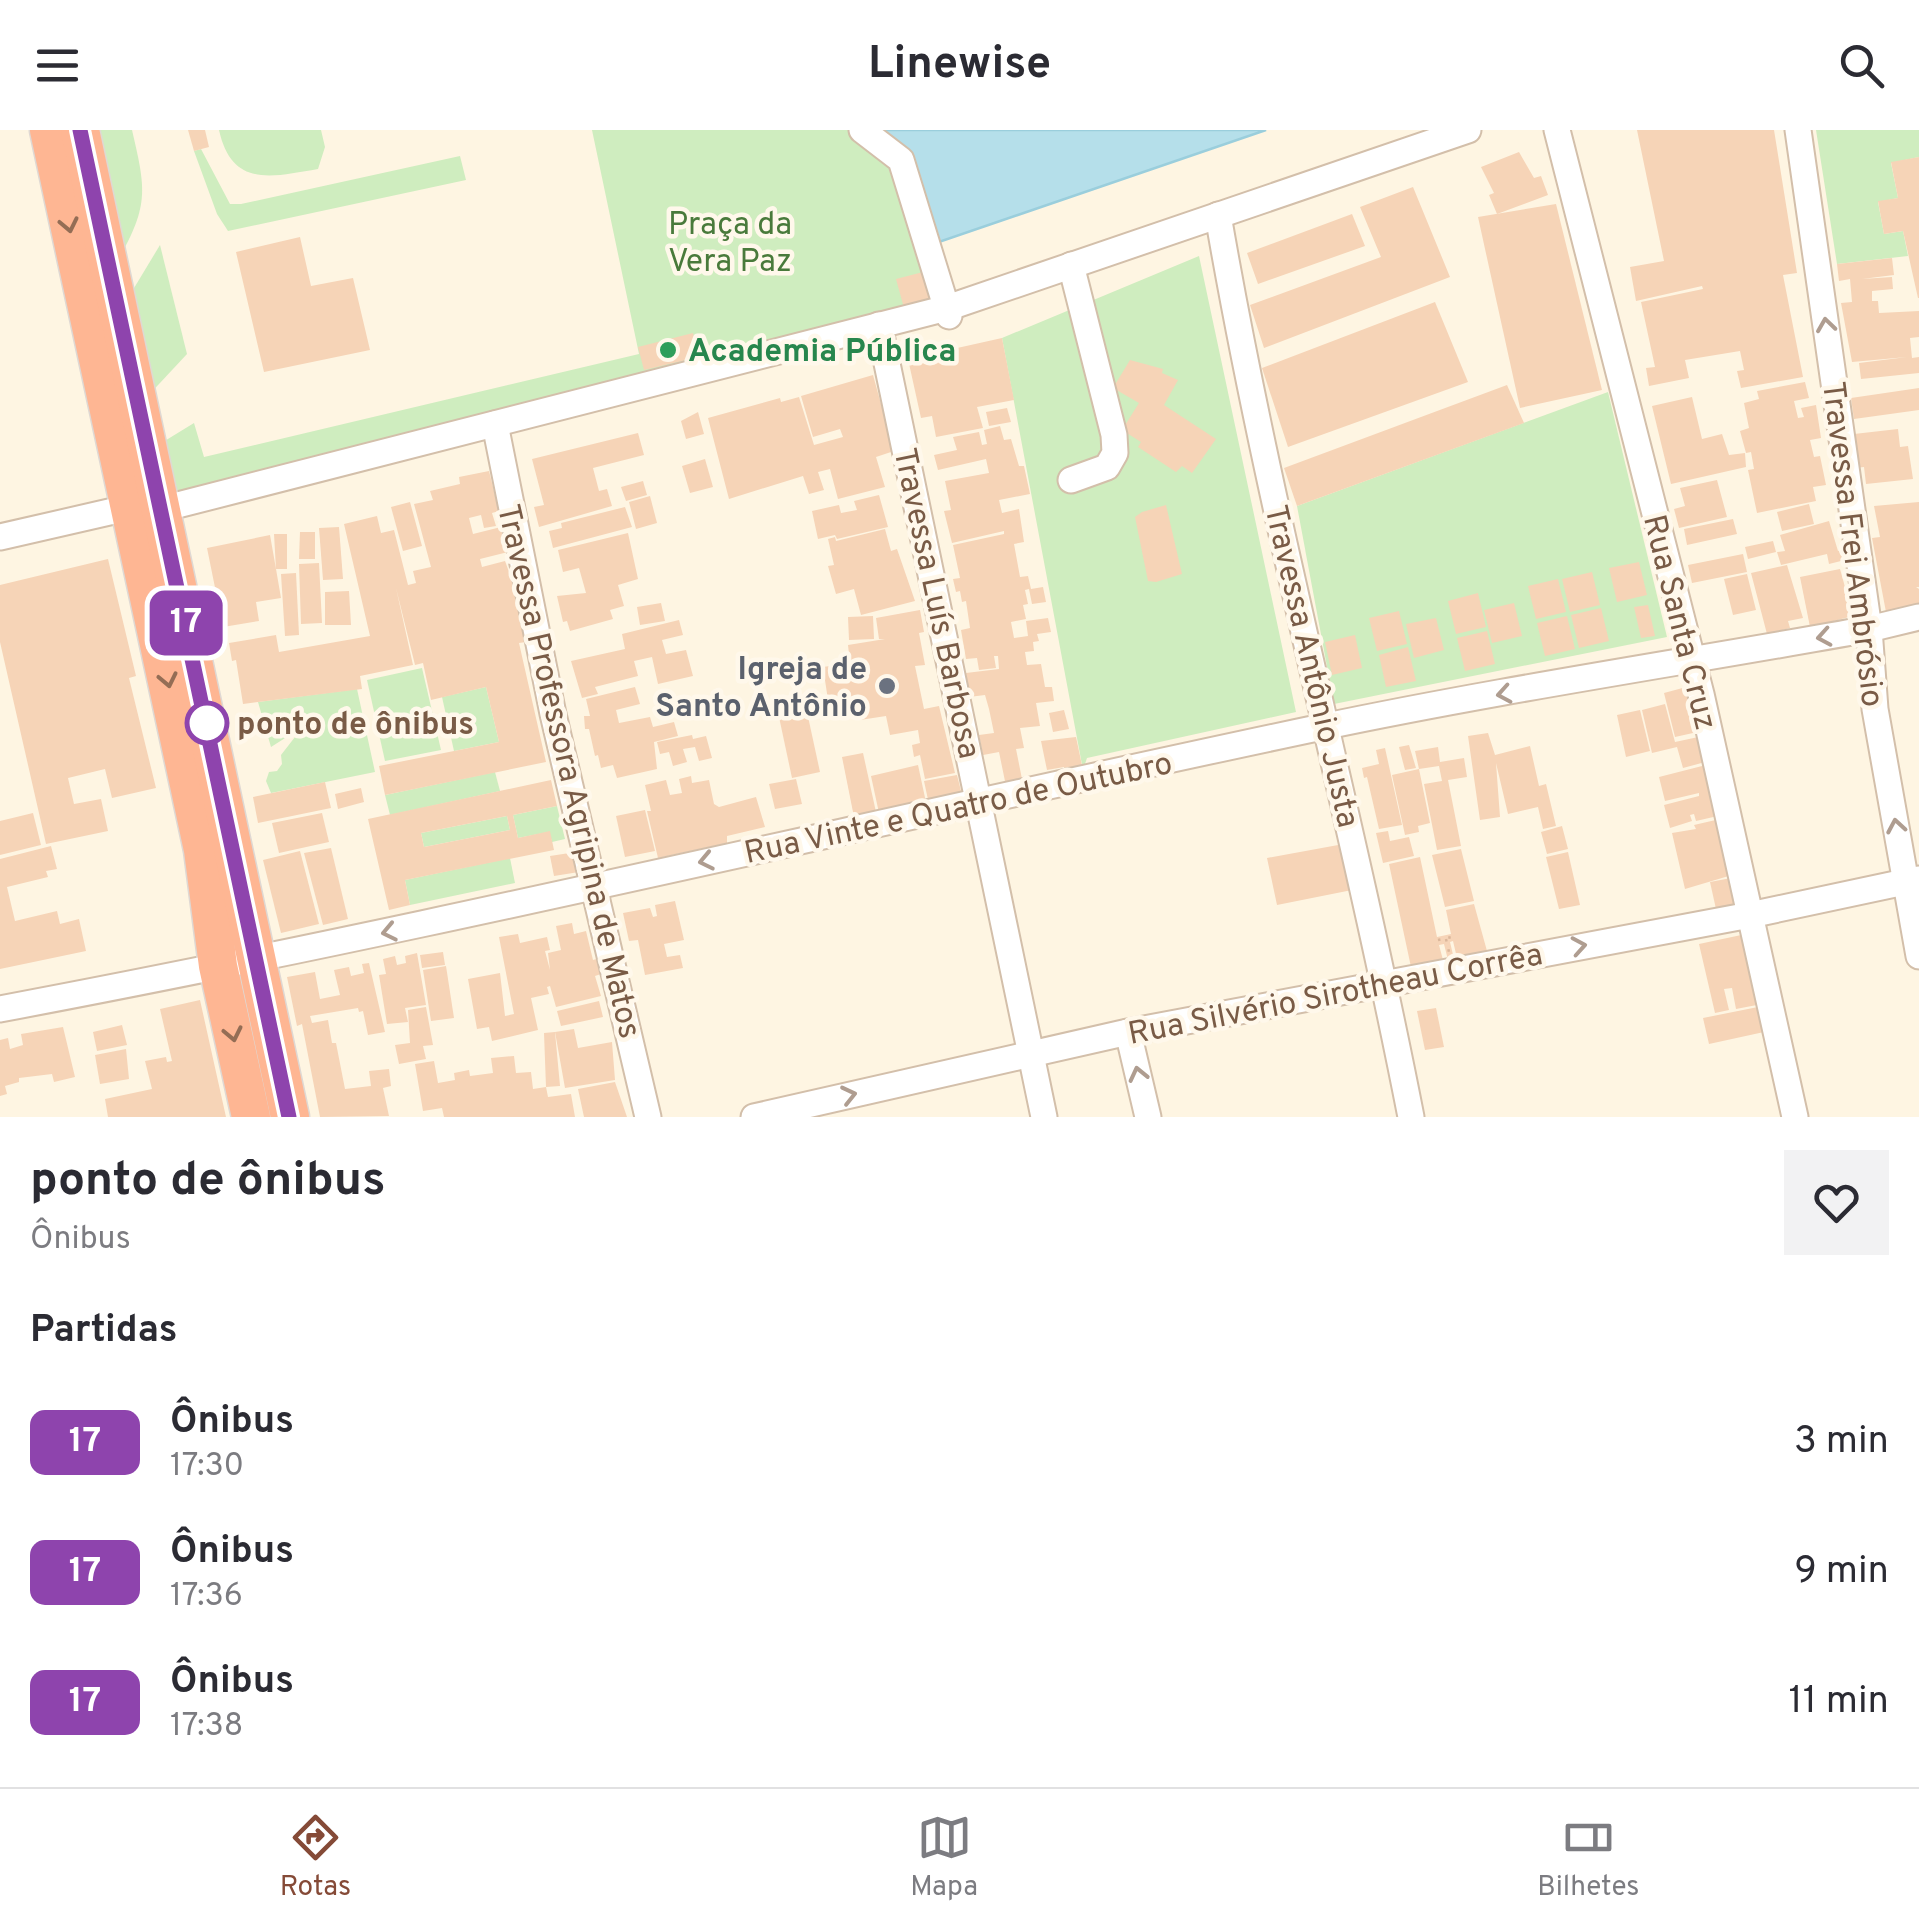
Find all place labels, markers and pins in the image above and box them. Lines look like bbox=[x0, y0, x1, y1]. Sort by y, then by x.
place label: Academia Pública bbox=[688, 333, 956, 373]
marker: Academia Pública bbox=[657, 339, 679, 361]
place label: Igreja de Santo Antônio bbox=[655, 651, 867, 728]
marker: Igreja de Santo Antônio bbox=[876, 675, 898, 697]
marker: ponto de ônibus bbox=[186, 702, 228, 744]
place label: ponto de ônibus bbox=[237, 706, 474, 746]

